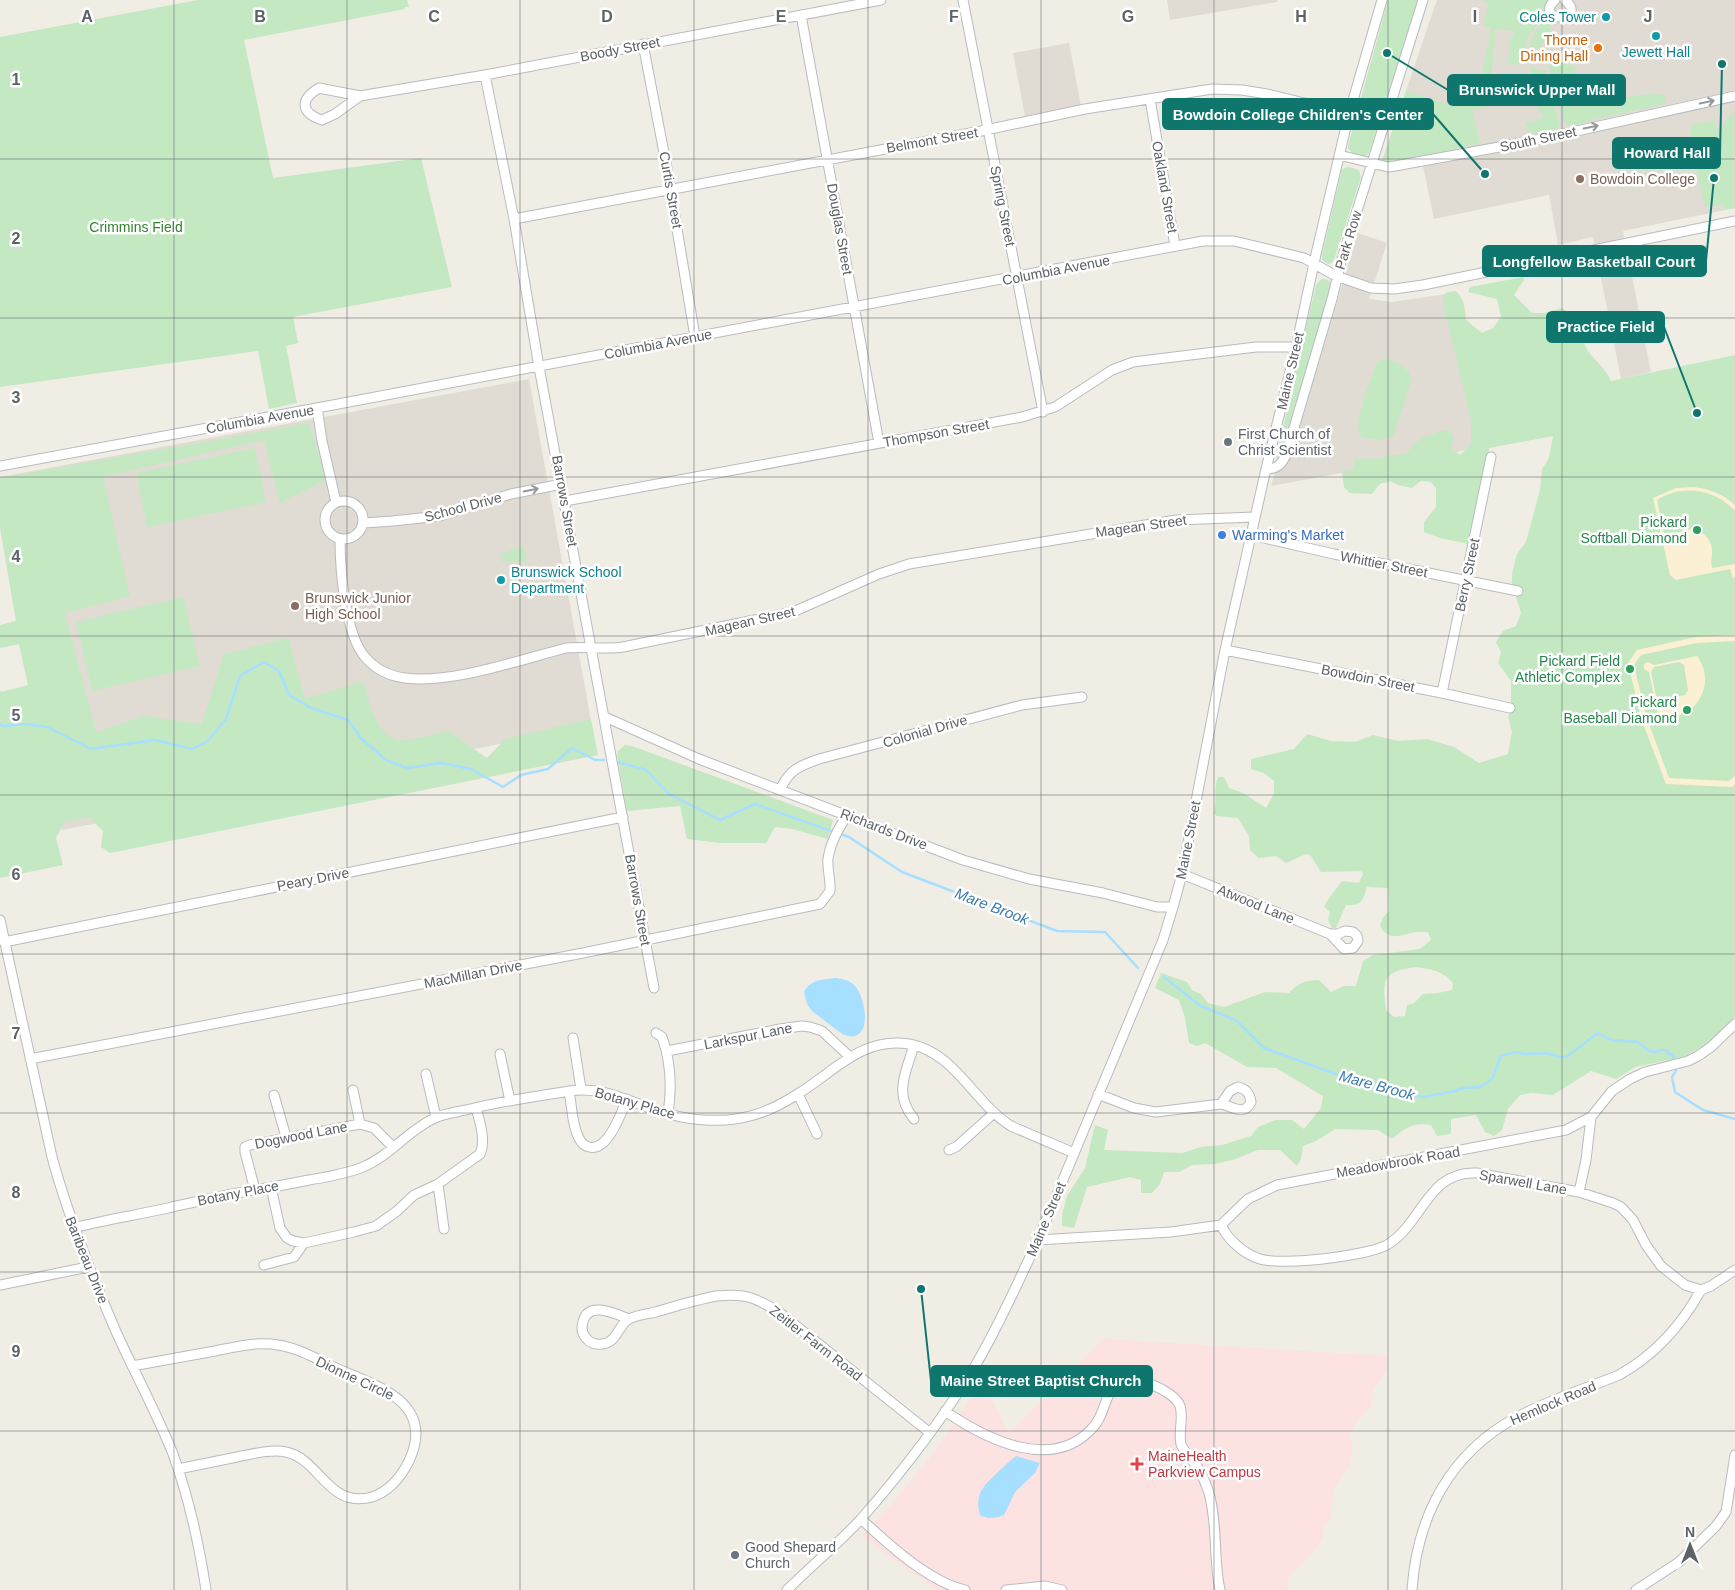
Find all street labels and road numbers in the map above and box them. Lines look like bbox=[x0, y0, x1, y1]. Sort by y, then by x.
street label: Boody Street bbox=[579, 33, 661, 65]
street label: South Street bbox=[1498, 123, 1578, 155]
street label: Belmont Street bbox=[885, 124, 979, 156]
street label: Oakland Street bbox=[1149, 140, 1181, 234]
street label: Curtis Street bbox=[656, 150, 686, 230]
street label: Spring Street bbox=[987, 164, 1019, 248]
street label: Douglas Street bbox=[824, 182, 856, 276]
street label: Park Row bbox=[1331, 208, 1365, 271]
street label: Columbia Avenue bbox=[1001, 252, 1111, 288]
street label: Columbia Avenue bbox=[603, 326, 713, 362]
street label: Maine Street bbox=[1273, 330, 1307, 411]
street label: Columbia Avenue bbox=[205, 402, 316, 436]
street label: Thompson Street bbox=[882, 416, 990, 450]
street label: Barrows Street bbox=[549, 454, 581, 548]
street label: School Drive bbox=[423, 489, 504, 525]
street label: Magean Street bbox=[1094, 512, 1188, 540]
street label: Berry Street bbox=[1451, 537, 1483, 613]
street label: Whittier Street bbox=[1339, 548, 1429, 580]
street label: Magean Street bbox=[703, 603, 797, 639]
street label: Bowdoin Street bbox=[1320, 661, 1416, 695]
street label: Colonial Drive bbox=[881, 711, 969, 751]
street label: Maine Street bbox=[1173, 799, 1203, 880]
street label: Richards Drive bbox=[838, 805, 930, 853]
street label: Barrows Street bbox=[622, 853, 654, 947]
street label: Peary Drive bbox=[276, 864, 351, 894]
street label: Atwood Lane bbox=[1215, 881, 1297, 927]
street label: MacMillan Drive bbox=[423, 957, 524, 991]
street label: Larkspur Lane bbox=[703, 1020, 794, 1052]
street label: Botany Place bbox=[593, 1084, 677, 1122]
street label: Dogwood Lane bbox=[253, 1118, 349, 1152]
street label: Meadowbrook Road bbox=[1335, 1143, 1461, 1181]
street label: Sparwell Lane bbox=[1478, 1166, 1568, 1198]
street label: Botany Place bbox=[196, 1177, 280, 1209]
street label: Maine Street bbox=[1023, 1179, 1069, 1259]
street label: Baribeau Drive bbox=[62, 1214, 112, 1306]
street label: Zeitler Farm Road bbox=[767, 1302, 865, 1384]
street label: Dionne Circle bbox=[314, 1353, 397, 1403]
street label: Hemlock Road bbox=[1508, 1378, 1598, 1428]

